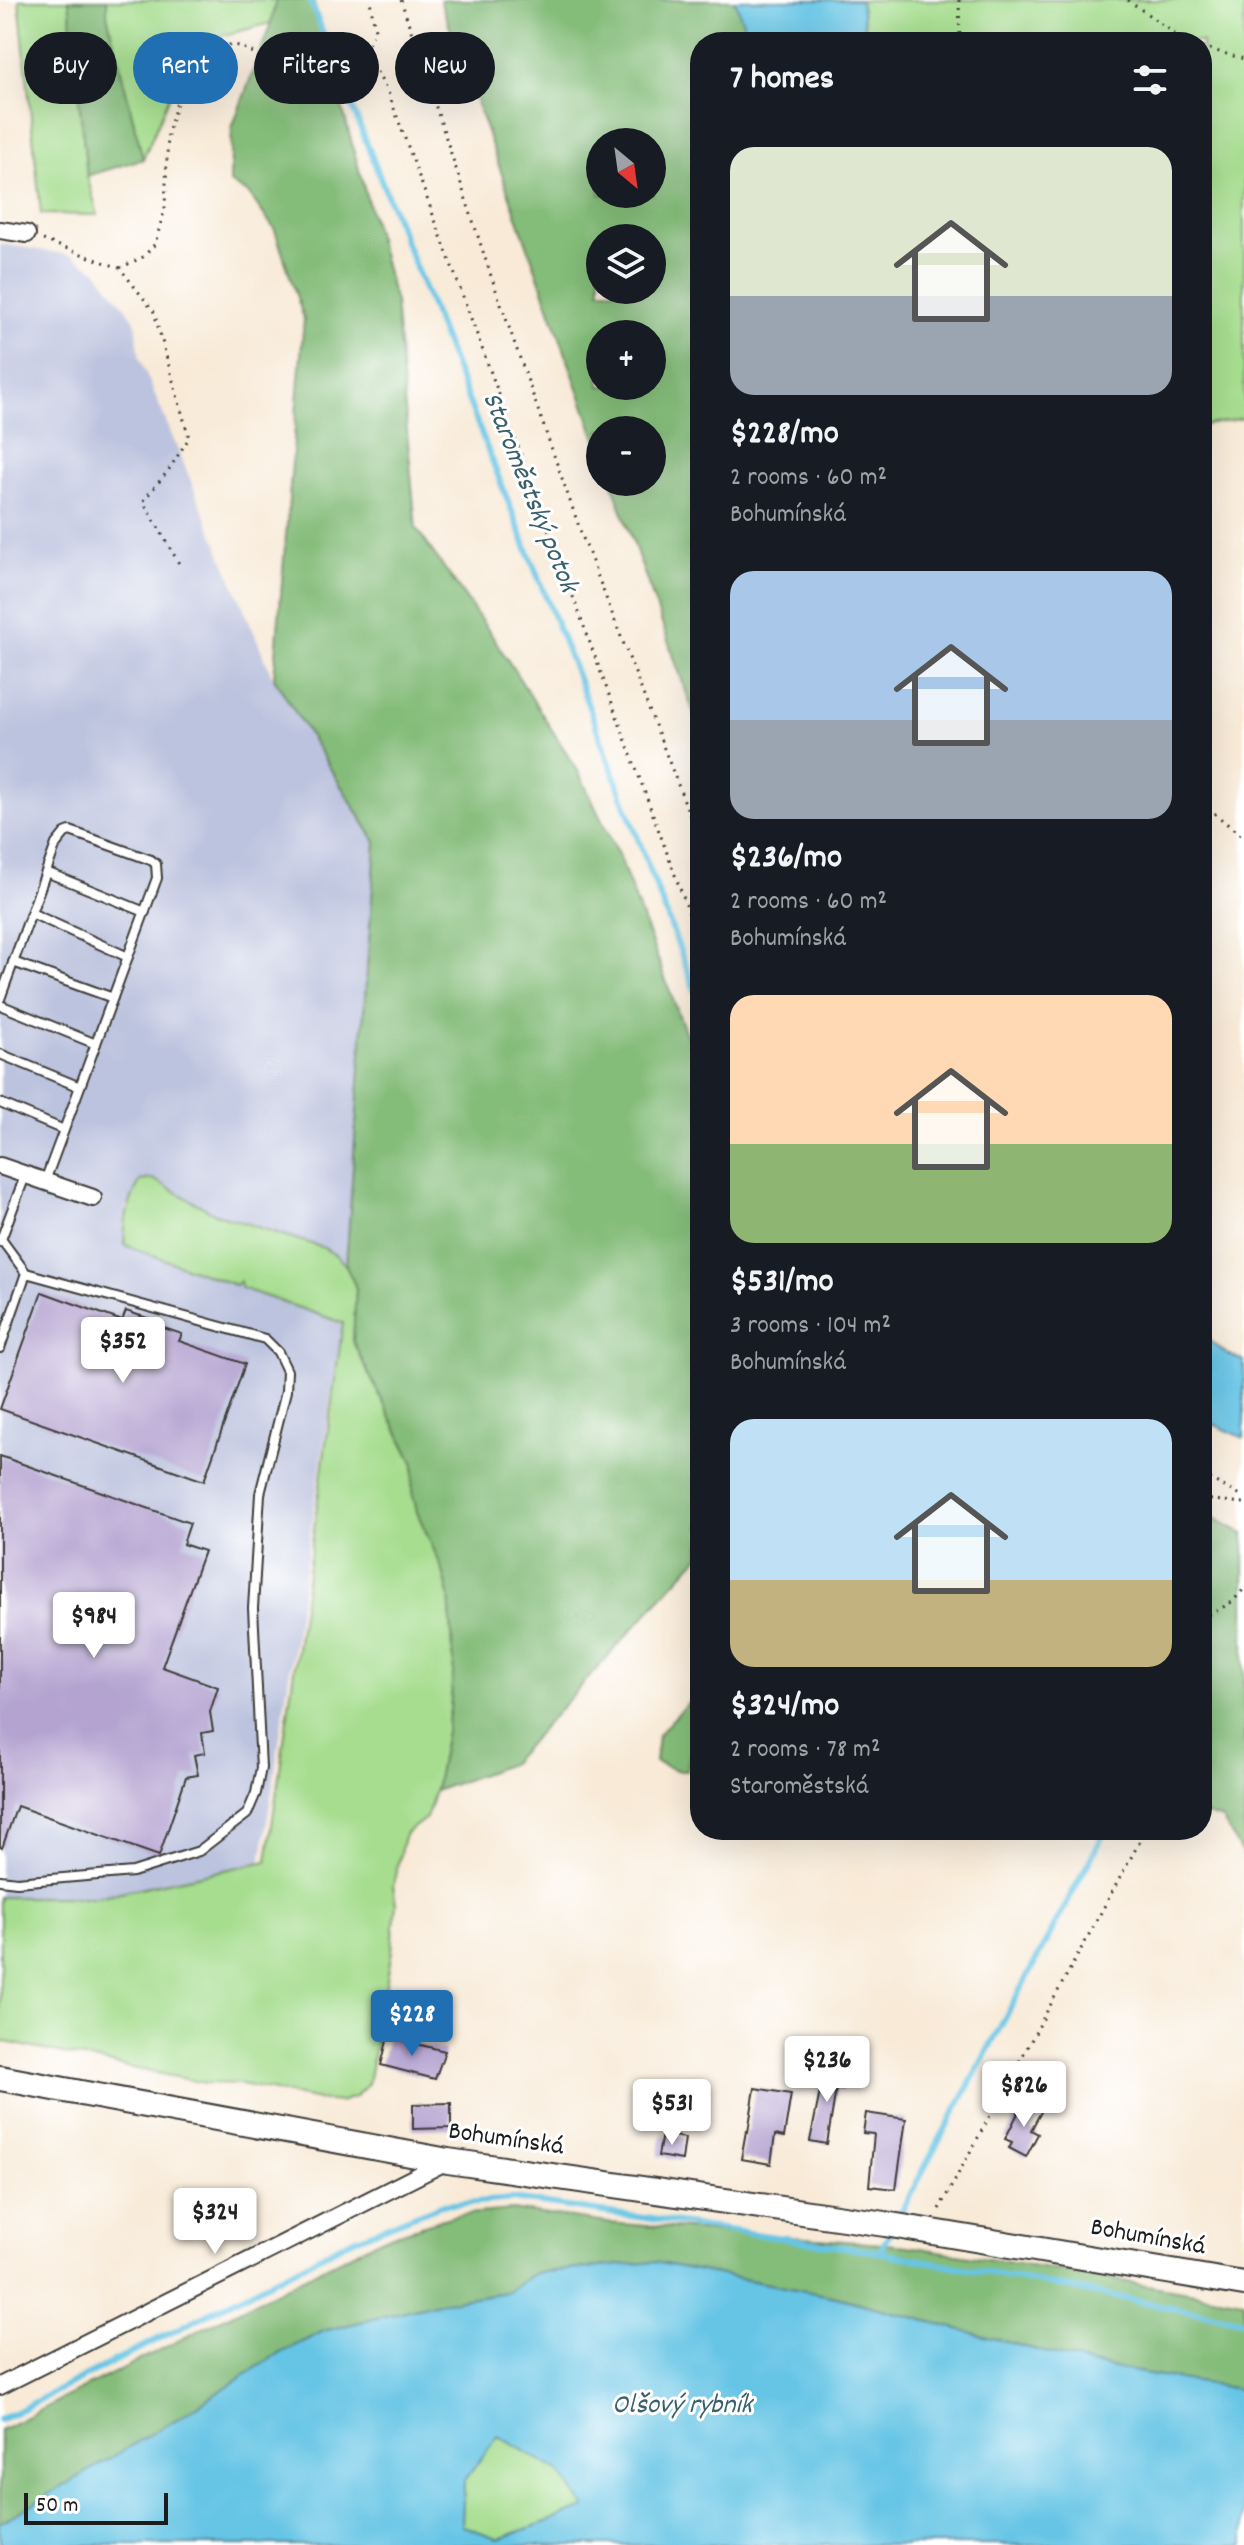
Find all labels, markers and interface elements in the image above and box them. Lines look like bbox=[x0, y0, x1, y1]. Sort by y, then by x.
chip: Buy bbox=[24, 32, 117, 104]
chip: Rent bbox=[133, 32, 238, 104]
chip: Filters bbox=[254, 32, 379, 104]
chip: New bbox=[395, 32, 495, 104]
text: 7 homes bbox=[730, 56, 834, 105]
icon: filters bbox=[1128, 58, 1172, 102]
north arrow bbox=[586, 128, 666, 208]
map controls bbox=[586, 128, 666, 496]
icon: home bbox=[879, 199, 1023, 343]
button: layers bbox=[586, 224, 666, 304]
button: + bbox=[586, 320, 666, 400]
water label: Staroměstský potok bbox=[470, 387, 587, 601]
text: $228/mo bbox=[730, 411, 839, 460]
button: − bbox=[586, 416, 666, 496]
text: 2 rooms · 60 m² bbox=[730, 460, 887, 497]
text: Bohumínská bbox=[730, 497, 846, 534]
icon: home bbox=[879, 623, 1023, 767]
text: $236/mo bbox=[730, 835, 842, 884]
text: 2 rooms · 60 m² bbox=[730, 884, 887, 921]
text: Bohumínská bbox=[730, 921, 846, 958]
icon: home bbox=[879, 1047, 1023, 1191]
text: $531/mo bbox=[730, 1259, 834, 1308]
text: 3 rooms · 104 m² bbox=[730, 1308, 891, 1345]
pin: $352 bbox=[76, 1317, 170, 1385]
text: $352 bbox=[99, 1324, 147, 1361]
text: Bohumínská bbox=[730, 1345, 846, 1382]
icon: home bbox=[879, 1471, 1023, 1615]
pin: $984 bbox=[47, 1592, 141, 1660]
text: $984 bbox=[71, 1599, 117, 1636]
text: $324/mo bbox=[730, 1683, 839, 1732]
text: 2 rooms · 78 m² bbox=[730, 1732, 880, 1769]
text: Staroměstská bbox=[730, 1769, 869, 1806]
pin: $228 bbox=[365, 1990, 459, 2058]
text: $228 bbox=[389, 1997, 435, 2034]
pin: $236 bbox=[780, 2036, 874, 2104]
text: $236 bbox=[803, 2043, 851, 2080]
pin: $826 bbox=[977, 2061, 1071, 2129]
text: $826 bbox=[1000, 2068, 1048, 2105]
pin: $531 bbox=[625, 2079, 719, 2147]
text: $531 bbox=[651, 2086, 693, 2123]
street label: Bohumínská bbox=[446, 2114, 566, 2166]
pin: $324 bbox=[168, 2188, 262, 2256]
text: $324 bbox=[192, 2195, 238, 2232]
street label: Bohumínská bbox=[1088, 2210, 1208, 2266]
water label: Olšový rybník bbox=[612, 2387, 755, 2427]
scale bar bbox=[24, 2489, 168, 2525]
text: 50 m bbox=[36, 2491, 78, 2522]

